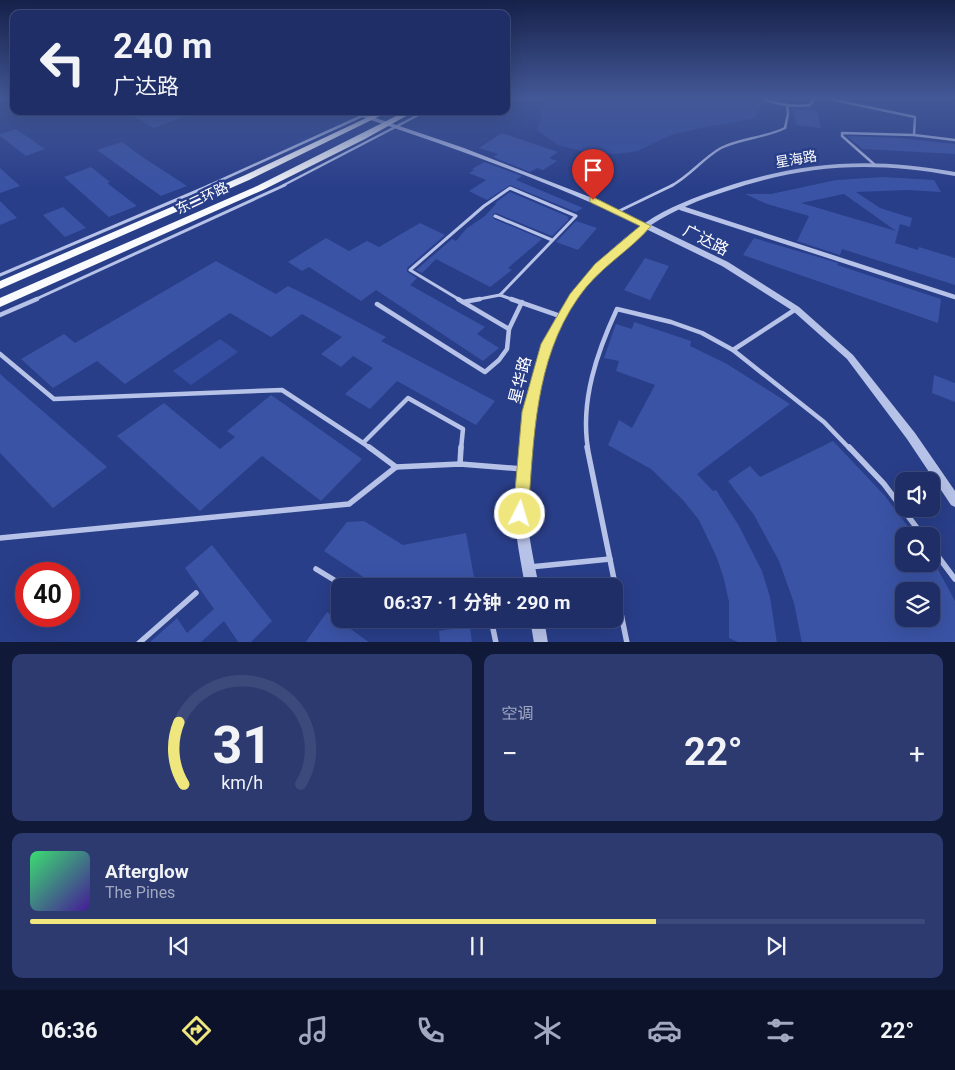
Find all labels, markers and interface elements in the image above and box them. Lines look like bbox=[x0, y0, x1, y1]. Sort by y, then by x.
text: 240 m bbox=[113, 26, 212, 67]
icon: left bbox=[30, 30, 95, 95]
text: 广达路 bbox=[113, 74, 179, 99]
street label: 星海路 bbox=[774, 147, 818, 171]
pin bbox=[572, 149, 614, 200]
icon: arrive bbox=[579, 156, 607, 184]
street label: 东二环路 bbox=[173, 179, 231, 217]
street label: 广达路 bbox=[680, 221, 732, 259]
street label: 星华路 bbox=[505, 354, 535, 406]
map controls bbox=[895, 472, 940, 627]
button: sound bbox=[895, 472, 940, 517]
position arrow bbox=[493, 487, 545, 539]
button: search bbox=[895, 527, 940, 572]
speed limit sign: 40 bbox=[15, 562, 80, 627]
button: layers bbox=[895, 582, 940, 627]
text: 06:37 · 1 分钟 · 290 m bbox=[384, 591, 570, 614]
text: 空调 bbox=[502, 704, 534, 723]
text: 31 bbox=[212, 715, 272, 776]
text: 22° bbox=[684, 730, 743, 774]
text: − bbox=[502, 737, 518, 770]
text: + bbox=[909, 737, 925, 770]
text: km/h bbox=[221, 772, 263, 793]
text: Afterglow bbox=[105, 860, 189, 883]
text: The Pines bbox=[105, 883, 175, 902]
icon: previous bbox=[165, 932, 193, 960]
icon: pause bbox=[463, 932, 491, 960]
icon: next bbox=[762, 932, 790, 960]
icon: directions bbox=[179, 1013, 214, 1048]
icon: music bbox=[296, 1013, 331, 1048]
icon: phone bbox=[413, 1013, 448, 1048]
icon: climate bbox=[530, 1013, 565, 1048]
icon: car bbox=[647, 1013, 682, 1048]
icon: filters bbox=[763, 1013, 798, 1048]
text: 06:36 bbox=[41, 1018, 98, 1043]
text: 22° bbox=[880, 1018, 914, 1043]

